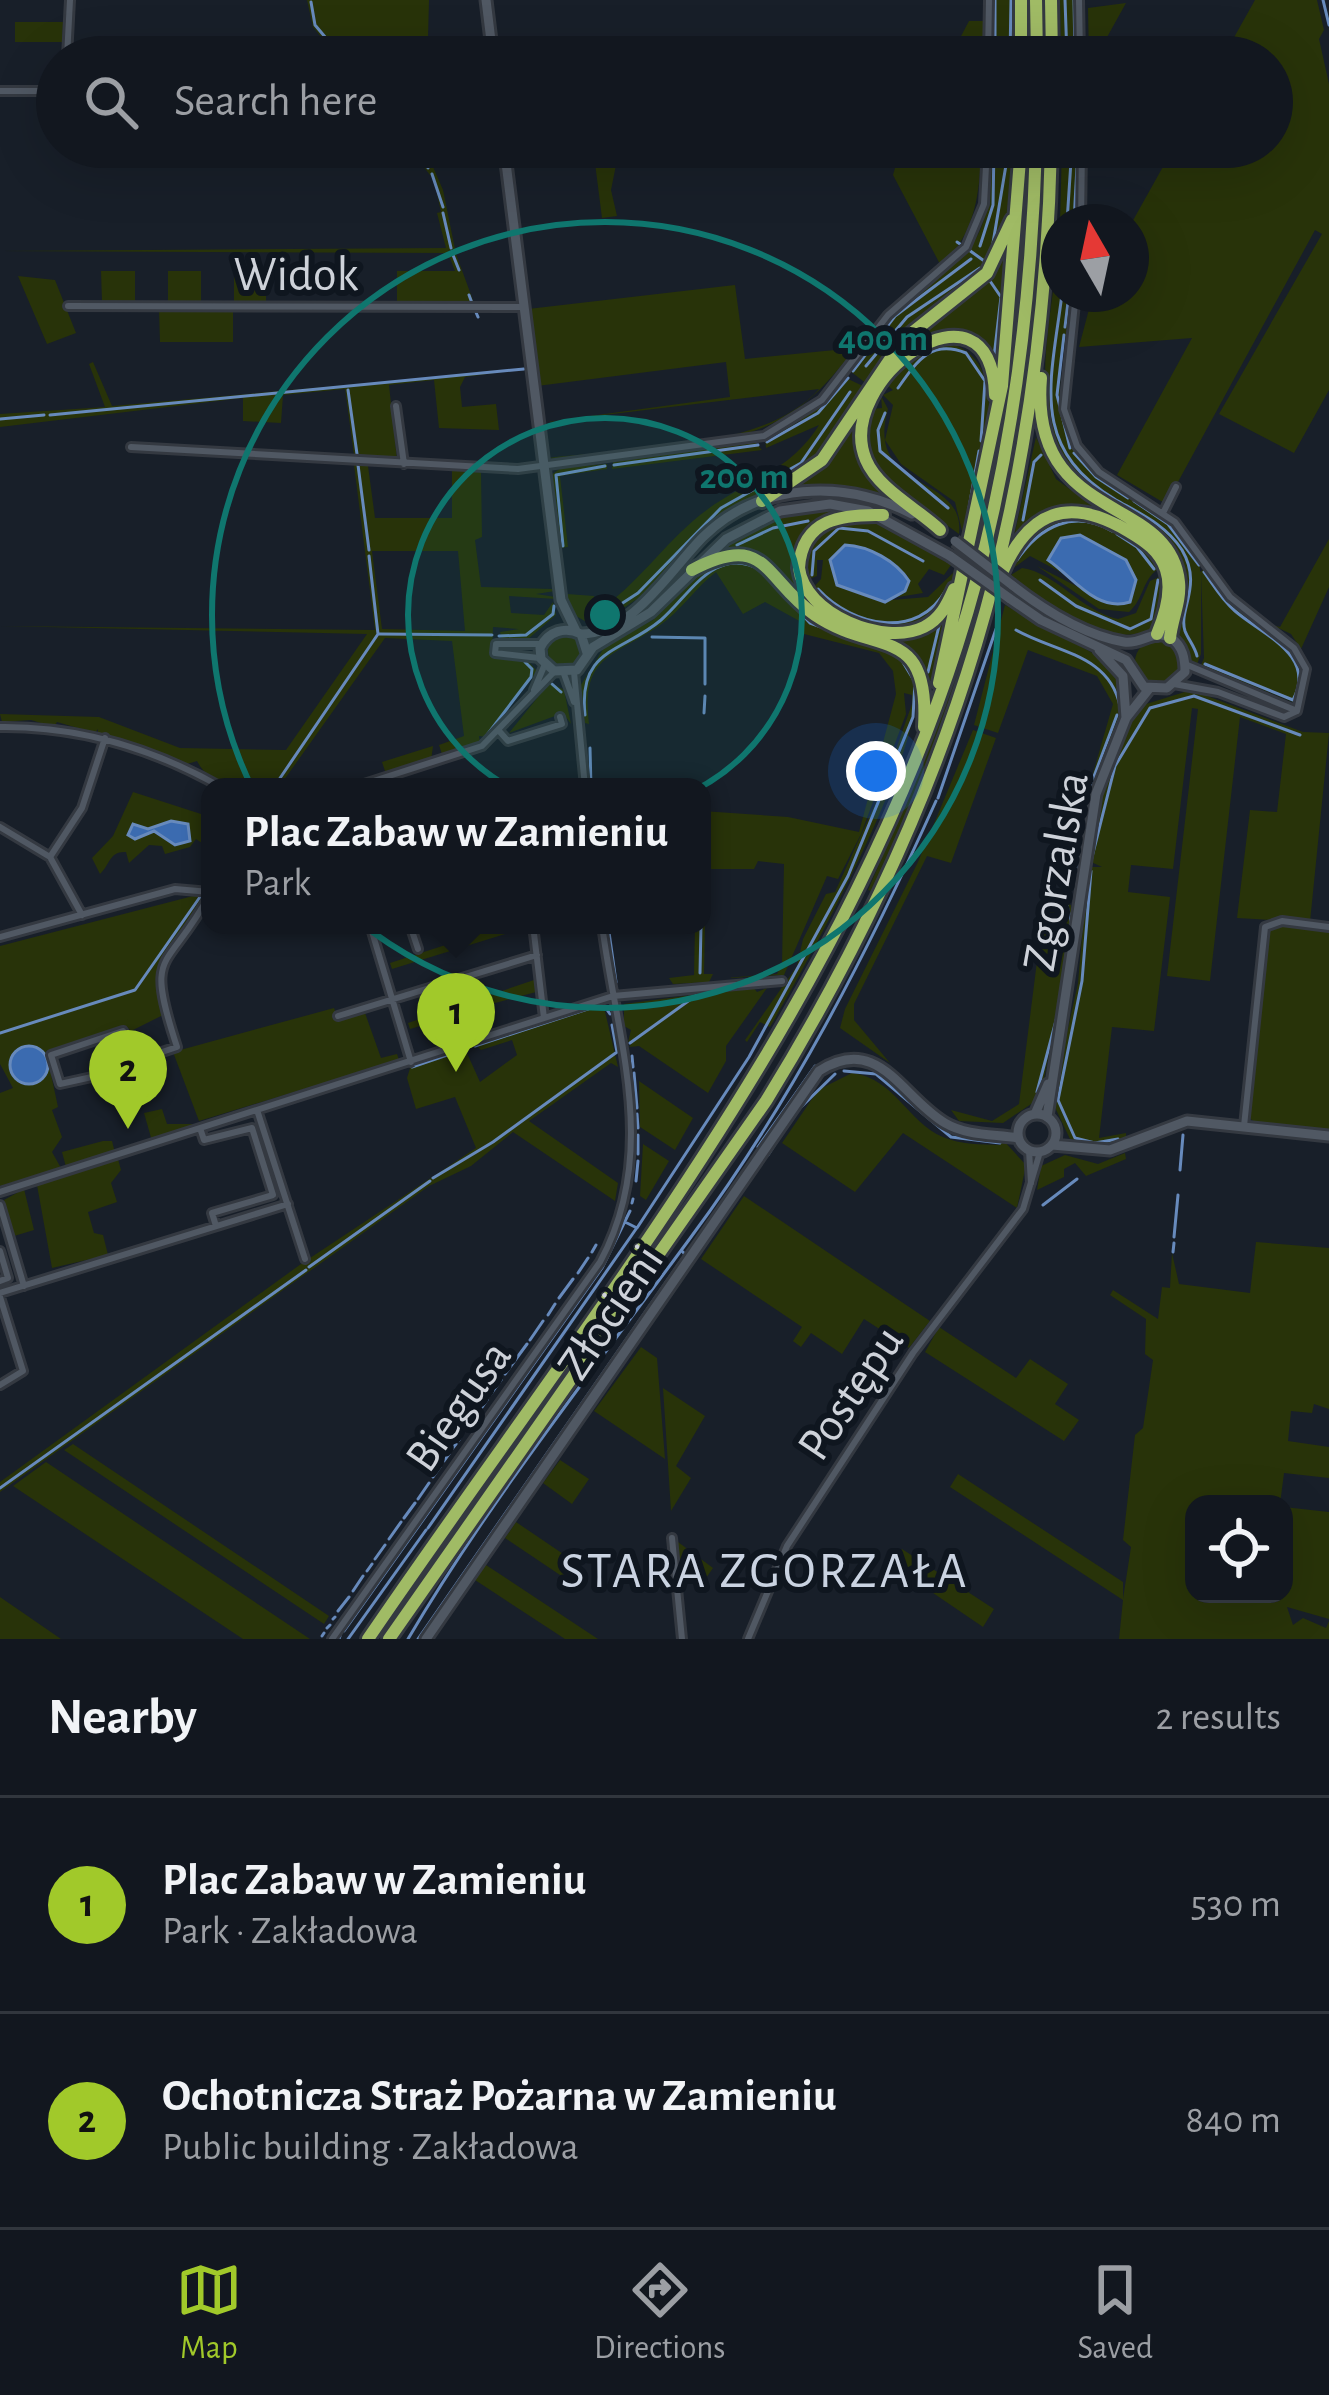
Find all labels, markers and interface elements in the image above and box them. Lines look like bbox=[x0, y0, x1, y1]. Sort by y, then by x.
search box bbox=[36, 36, 1293, 168]
icon: search bbox=[78, 69, 144, 135]
text: Search here bbox=[174, 79, 377, 124]
north arrow bbox=[1041, 204, 1149, 312]
street label: Widok bbox=[234, 252, 359, 300]
text: 400 m bbox=[838, 321, 928, 357]
text: 200 m bbox=[700, 459, 788, 495]
centre of rings bbox=[584, 594, 626, 636]
your location bbox=[846, 741, 906, 801]
street label: Zgorzalska bbox=[1016, 768, 1098, 975]
popup bbox=[201, 778, 711, 934]
text: Plac Zabaw w Zamieniu bbox=[244, 810, 668, 855]
text: Park bbox=[244, 864, 311, 903]
pin: 1 bbox=[417, 973, 495, 1072]
pin: 2 bbox=[89, 1030, 167, 1129]
street label: Złocieni bbox=[550, 1237, 673, 1388]
street label: Postępu bbox=[790, 1318, 913, 1469]
street label: Biegusa bbox=[398, 1333, 521, 1481]
map controls bbox=[1185, 1495, 1293, 1603]
button: locate bbox=[1185, 1495, 1293, 1603]
district label: STARA ZGORZAŁA bbox=[560, 1546, 970, 1597]
text: Nearby bbox=[48, 1692, 197, 1743]
text: 2 results bbox=[1155, 1698, 1281, 1737]
text: Plac Zabaw w Zamieniu bbox=[162, 1858, 586, 1903]
text: 1 bbox=[80, 1885, 94, 1924]
text: 530 m bbox=[1190, 1885, 1281, 1924]
text: Park · Zakładowa bbox=[162, 1912, 418, 1951]
text: Ochotnicza Straż Pożarna w Zamieniu bbox=[162, 2074, 836, 2119]
text: 2 bbox=[78, 2101, 96, 2140]
text: 840 m bbox=[1186, 2101, 1281, 2140]
text: Public building · Zakładowa bbox=[162, 2128, 579, 2167]
tab: Map bbox=[176, 2257, 242, 2369]
tab: Directions bbox=[594, 2257, 725, 2369]
tab: Saved bbox=[1077, 2257, 1153, 2369]

